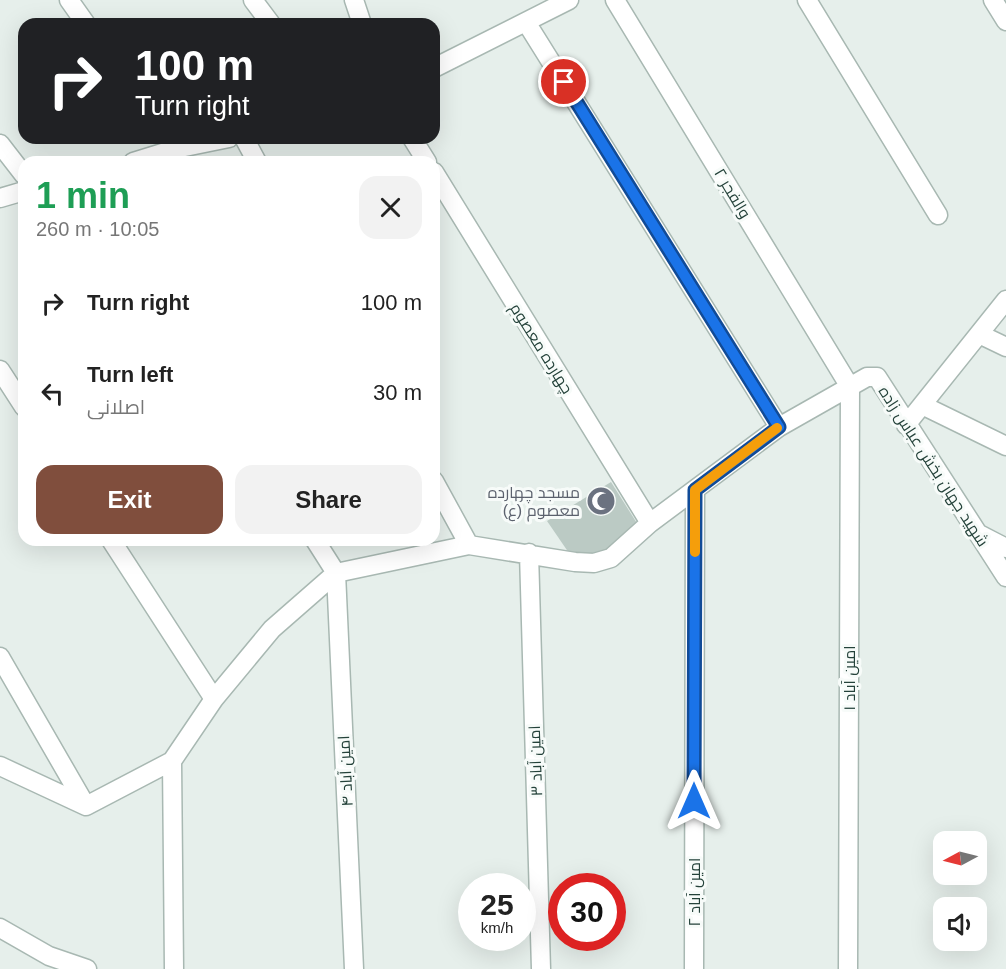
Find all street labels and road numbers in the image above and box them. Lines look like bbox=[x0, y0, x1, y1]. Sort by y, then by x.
street label: والفجر ۲ bbox=[710, 165, 754, 222]
street label: چهارده معصوم bbox=[504, 300, 576, 398]
street label: شهید جهان بخش عباس زاده bbox=[874, 383, 992, 551]
street label: ۱ امین آباد bbox=[841, 645, 860, 711]
street label: ۳ امین آباد bbox=[526, 725, 547, 797]
street label: ۴ امین آباد bbox=[335, 735, 358, 807]
street label: ۲ امین آباد bbox=[686, 858, 705, 926]

